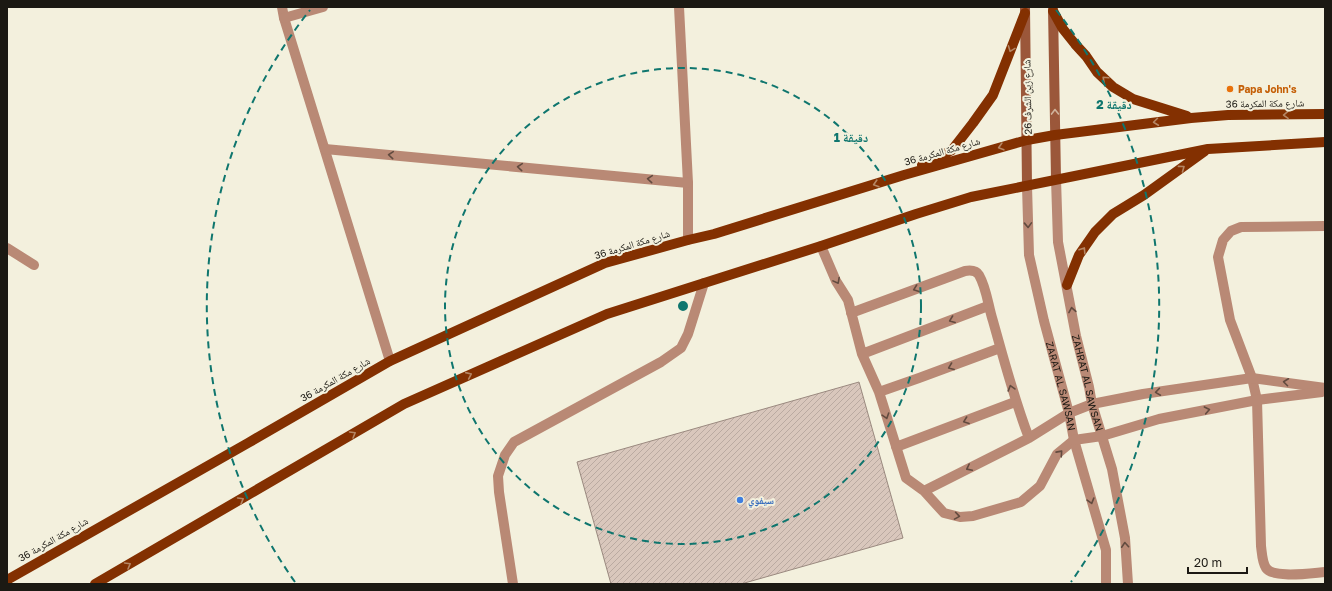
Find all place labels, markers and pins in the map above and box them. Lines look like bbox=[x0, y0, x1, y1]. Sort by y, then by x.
place label: Papa John's bbox=[1238, 83, 1297, 95]
marker: Papa John's bbox=[1225, 84, 1235, 94]
centre of rings bbox=[676, 299, 690, 313]
place label: سيفوي bbox=[748, 494, 774, 508]
marker: سيفوي bbox=[735, 495, 745, 505]

